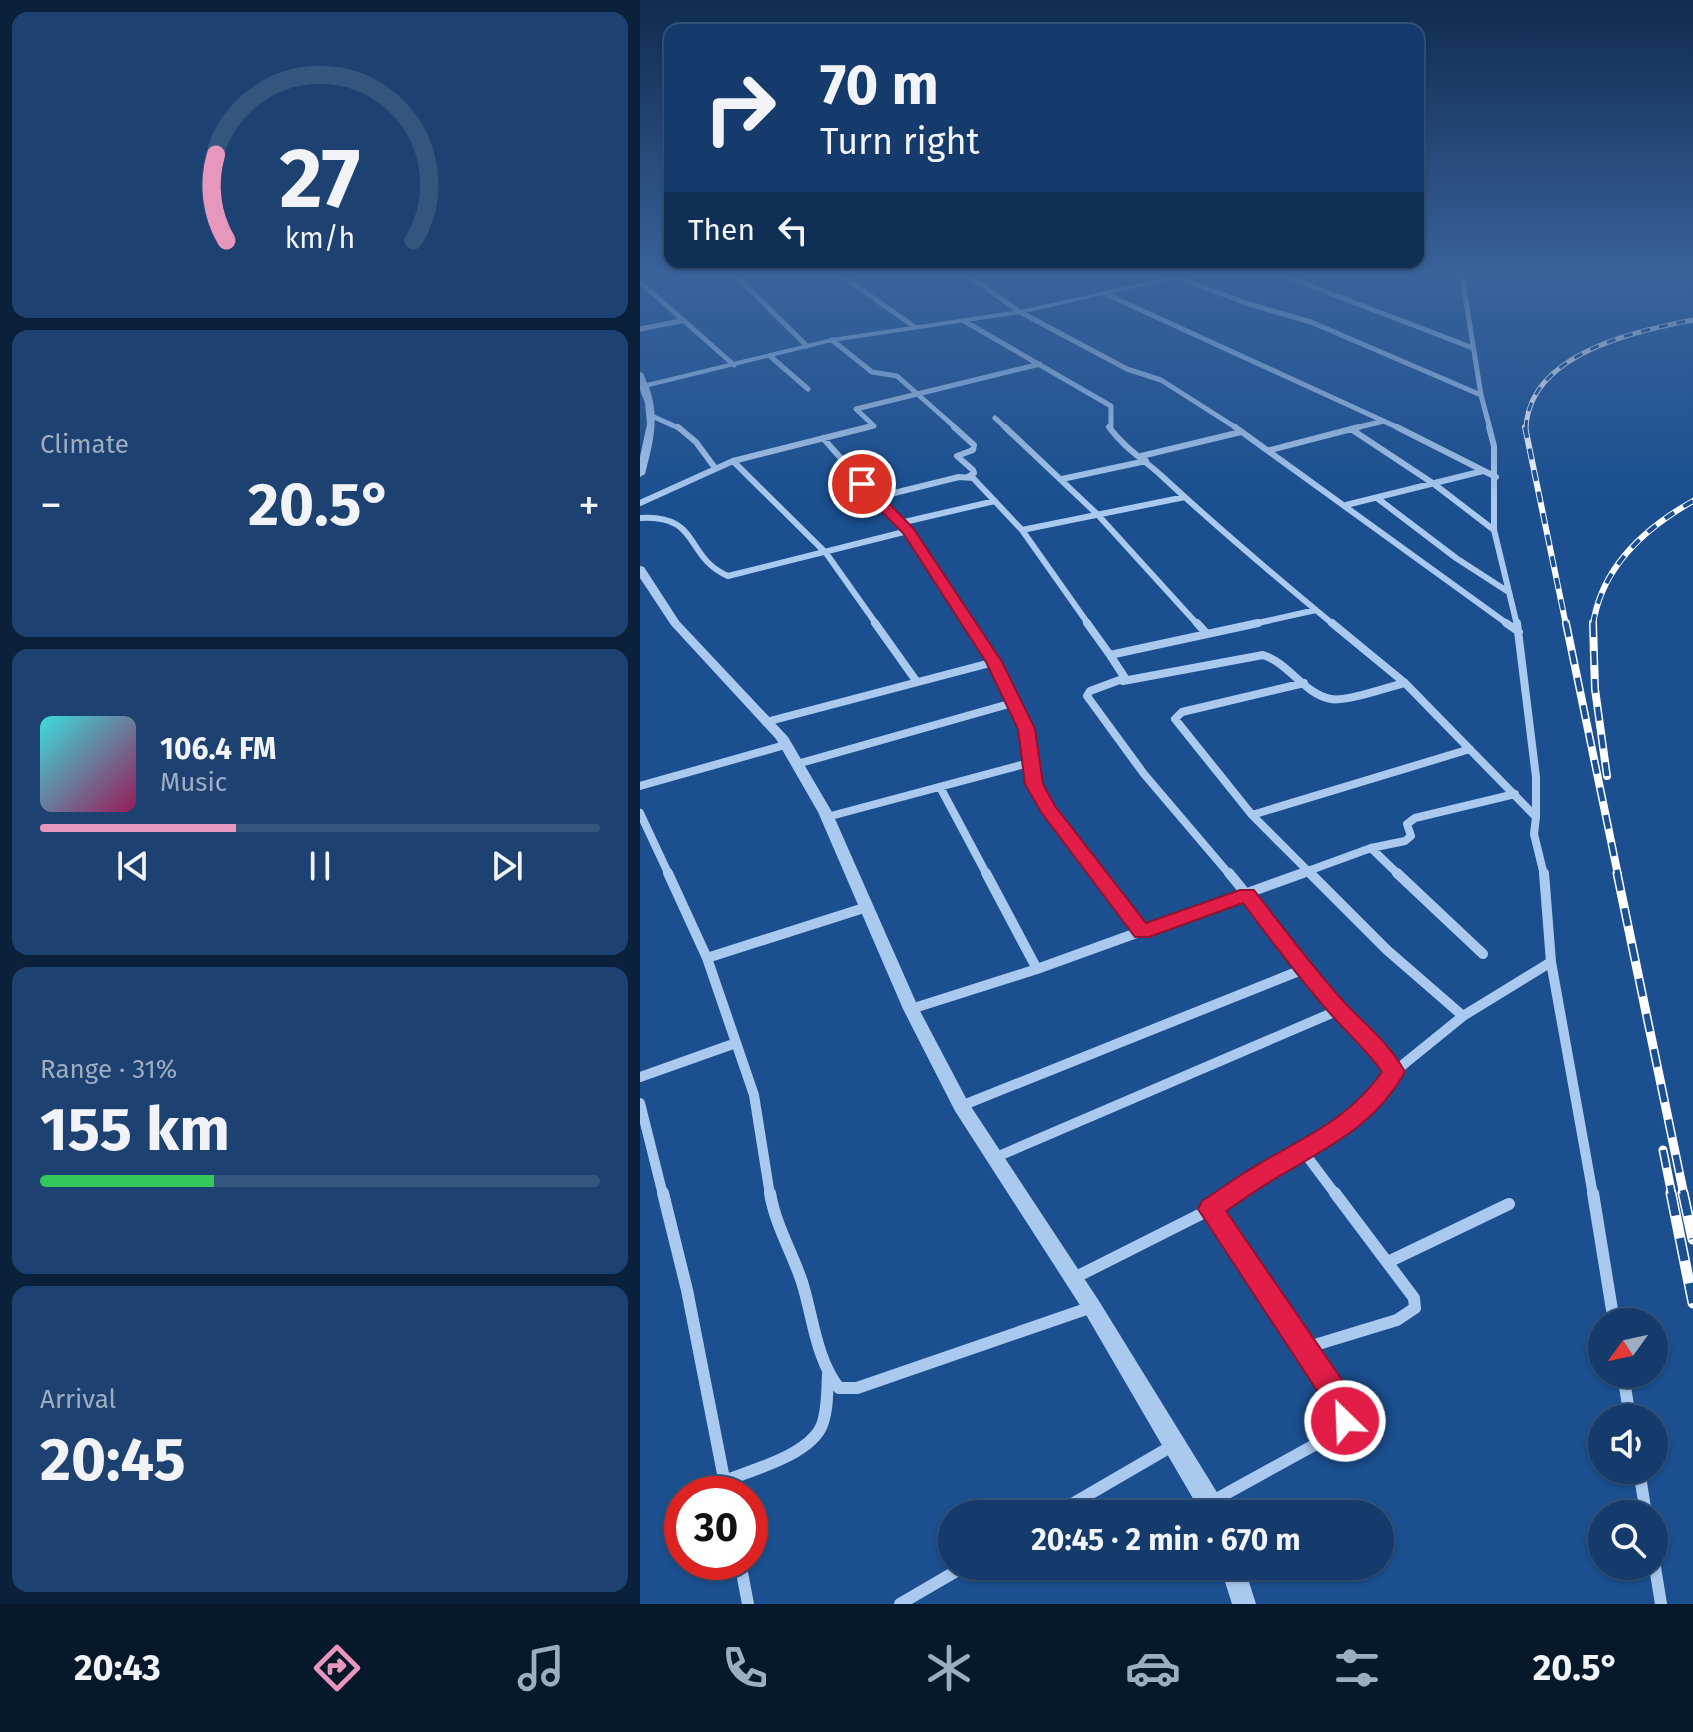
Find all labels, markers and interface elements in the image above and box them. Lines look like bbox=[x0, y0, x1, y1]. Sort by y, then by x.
text: 70 m bbox=[820, 52, 939, 119]
icon: right bbox=[688, 56, 792, 160]
text: Turn right bbox=[820, 120, 980, 164]
text: 27 bbox=[279, 129, 361, 229]
icon: left bbox=[771, 208, 815, 252]
text: Then bbox=[688, 212, 755, 248]
text: km/h bbox=[285, 221, 355, 256]
text: Climate bbox=[40, 429, 129, 460]
pin bbox=[828, 450, 896, 518]
icon: arrive bbox=[840, 462, 884, 506]
text: 20.5° bbox=[248, 469, 392, 541]
text: − bbox=[40, 479, 62, 532]
text: + bbox=[578, 479, 600, 532]
text: 106.4 FM bbox=[160, 731, 276, 767]
text: Music bbox=[160, 767, 227, 798]
icon: previous bbox=[111, 844, 155, 888]
icon: pause bbox=[298, 844, 342, 888]
icon: next bbox=[485, 844, 529, 888]
text: Range · 31% bbox=[40, 1054, 177, 1085]
text: 155 km bbox=[40, 1094, 230, 1166]
north arrow bbox=[1588, 1308, 1668, 1388]
map controls bbox=[1588, 1308, 1668, 1580]
position arrow bbox=[1303, 1379, 1387, 1463]
text: Arrival bbox=[40, 1384, 116, 1415]
button: sound bbox=[1588, 1404, 1668, 1484]
text: 20:45 bbox=[40, 1424, 186, 1496]
speed limit sign: 30 bbox=[664, 1476, 768, 1580]
button: search bbox=[1588, 1500, 1668, 1580]
text: 20:45 · 2 min · 670 m bbox=[1031, 1522, 1301, 1558]
icon: directions bbox=[309, 1640, 365, 1696]
icon: music bbox=[513, 1640, 569, 1696]
icon: phone bbox=[717, 1640, 773, 1696]
icon: climate bbox=[921, 1640, 977, 1696]
icon: car bbox=[1125, 1640, 1181, 1696]
icon: filters bbox=[1329, 1640, 1385, 1696]
text: 20:43 bbox=[74, 1646, 161, 1690]
text: 20.5° bbox=[1533, 1646, 1619, 1690]

